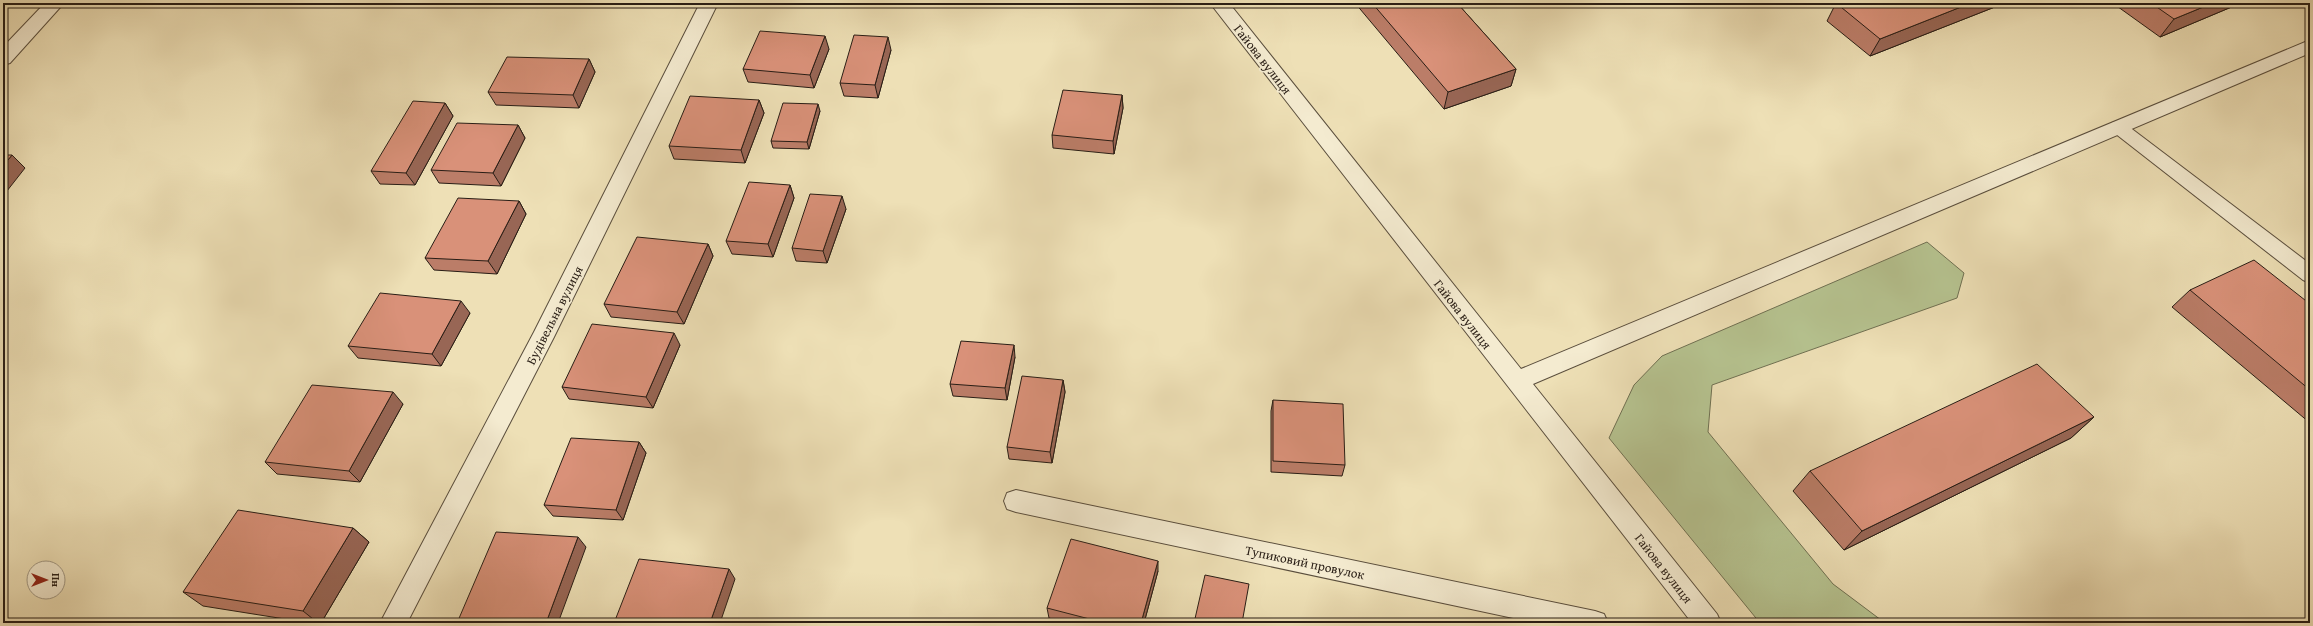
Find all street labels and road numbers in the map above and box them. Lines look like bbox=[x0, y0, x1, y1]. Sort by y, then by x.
street label: Гайова вулиця bbox=[1229, 20, 1296, 99]
street label: Будівельна вулиця bbox=[521, 262, 588, 368]
street label: Гайова вулиця bbox=[1429, 275, 1496, 354]
street label: Гайова вулиця bbox=[1630, 529, 1697, 608]
street label: Тупиковий провулок bbox=[1243, 541, 1367, 584]

